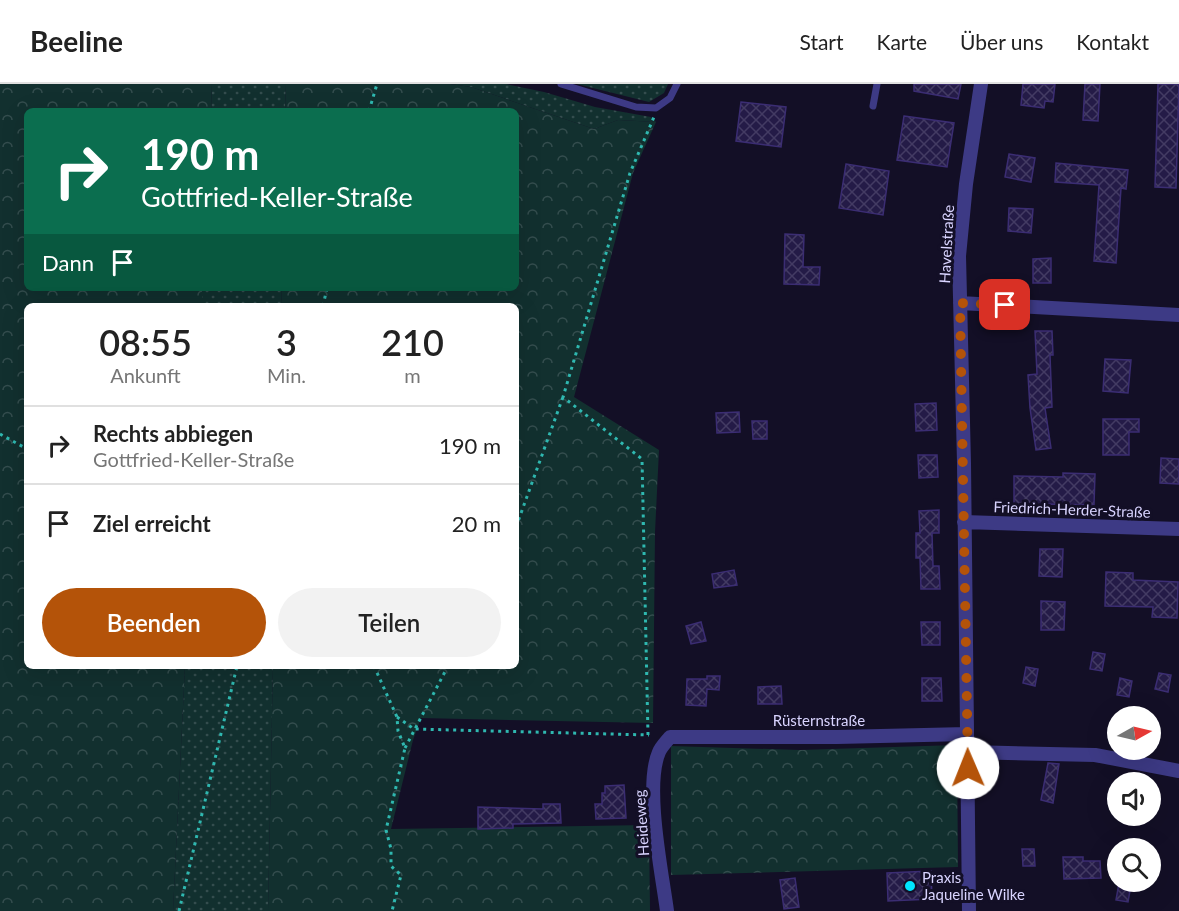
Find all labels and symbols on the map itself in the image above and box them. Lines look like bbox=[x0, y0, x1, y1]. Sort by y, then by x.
street label: Havelstraße bbox=[935, 204, 957, 284]
pin bbox=[979, 279, 1030, 330]
street label: Friedrich-Herder-Straße bbox=[993, 497, 1151, 521]
north arrow bbox=[1107, 706, 1161, 760]
street label: Rüsternstraße bbox=[773, 711, 865, 729]
position arrow bbox=[936, 736, 1000, 800]
street label: Heideweg bbox=[630, 789, 652, 857]
place label: Praxis Jaqueline Wilke bbox=[922, 868, 1025, 903]
marker: Praxis Jaqueline Wilke bbox=[903, 879, 917, 893]

